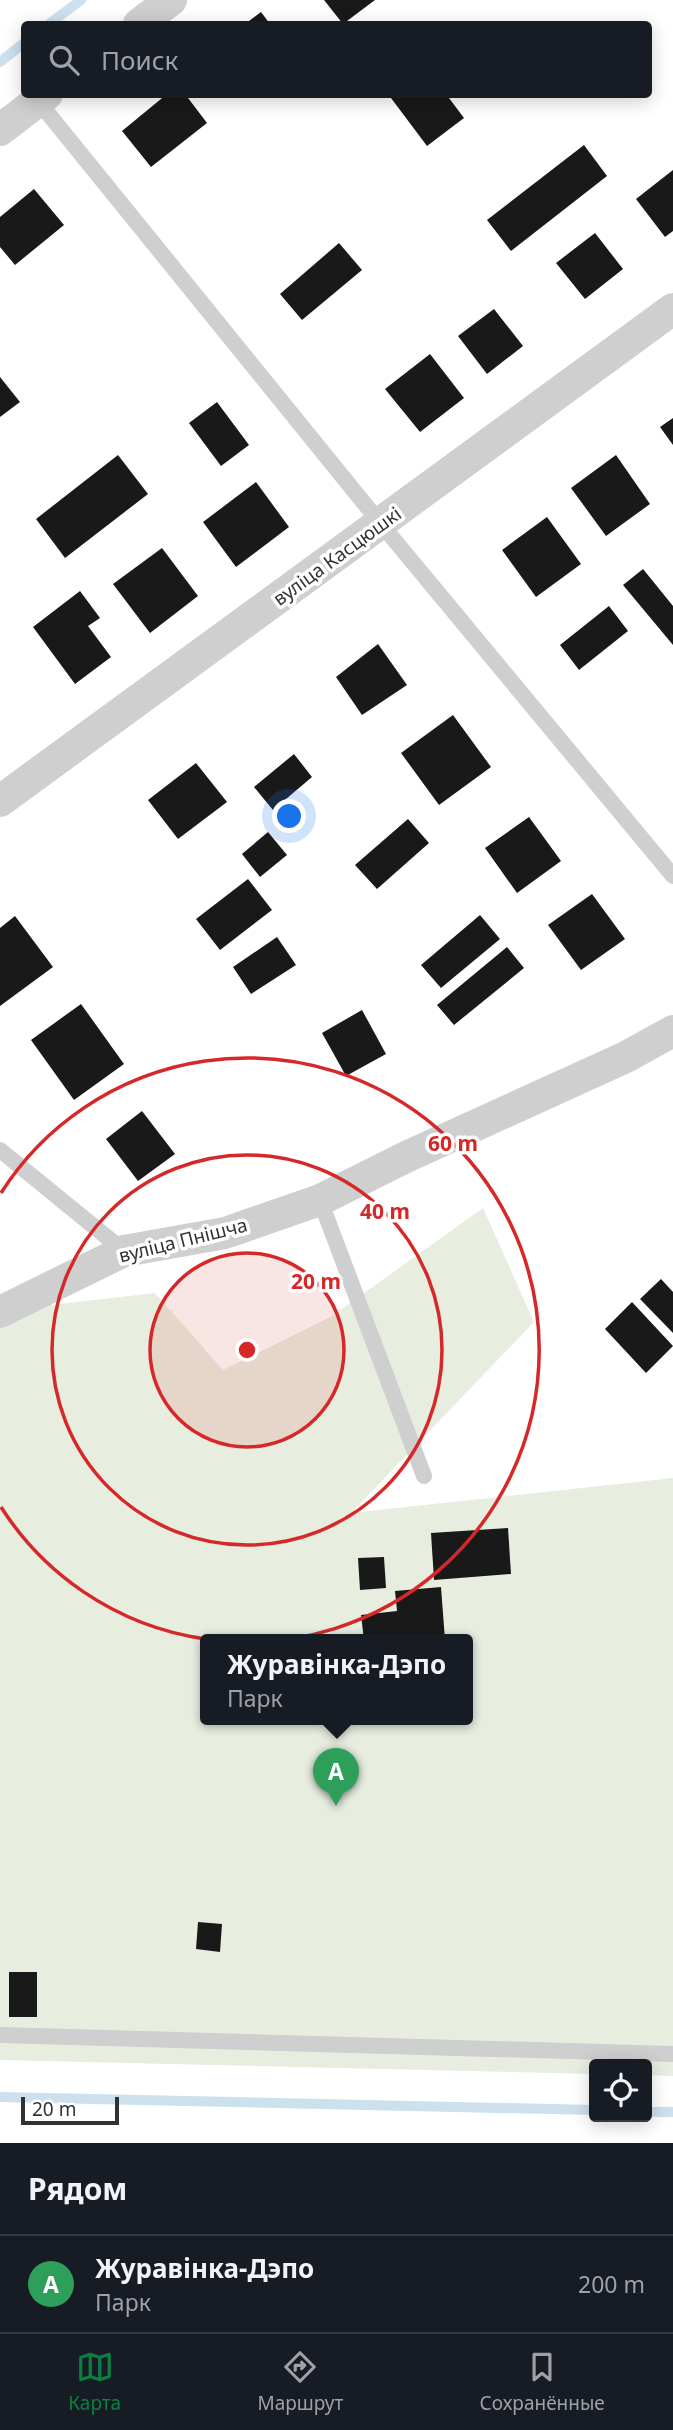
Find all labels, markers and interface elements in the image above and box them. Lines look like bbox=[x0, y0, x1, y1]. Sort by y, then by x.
search box bbox=[21, 21, 652, 98]
icon: search bbox=[45, 41, 83, 79]
text: Поиск bbox=[101, 42, 178, 78]
street label: вуліца Касцюшкі bbox=[268, 501, 406, 611]
your location bbox=[272, 799, 306, 833]
text: 60 m bbox=[428, 1129, 478, 1157]
text: 40 m bbox=[360, 1197, 410, 1225]
street label: вуліца Пнішча bbox=[116, 1211, 250, 1269]
text: 20 m bbox=[291, 1267, 341, 1295]
centre of rings bbox=[235, 1338, 259, 1362]
popup bbox=[200, 1634, 473, 1725]
text: Журавінка-Дэпо bbox=[227, 1646, 446, 1682]
text: Парк bbox=[227, 1682, 283, 1714]
pin: A bbox=[313, 1748, 359, 1806]
map controls bbox=[589, 2059, 652, 2122]
button: locate bbox=[589, 2059, 652, 2122]
scale bar bbox=[21, 2094, 119, 2126]
text: 20 m bbox=[32, 2096, 76, 2122]
text: Рядом bbox=[28, 2168, 127, 2209]
text: Журавінка-Дэпо bbox=[95, 2250, 314, 2286]
text: A bbox=[43, 2268, 59, 2300]
text: 200 m bbox=[578, 2268, 645, 2300]
text: Парк bbox=[95, 2286, 151, 2318]
tab: Карта bbox=[68, 2348, 121, 2416]
tab: Маршрут bbox=[257, 2348, 343, 2416]
tab: Сохранённые bbox=[480, 2348, 605, 2416]

